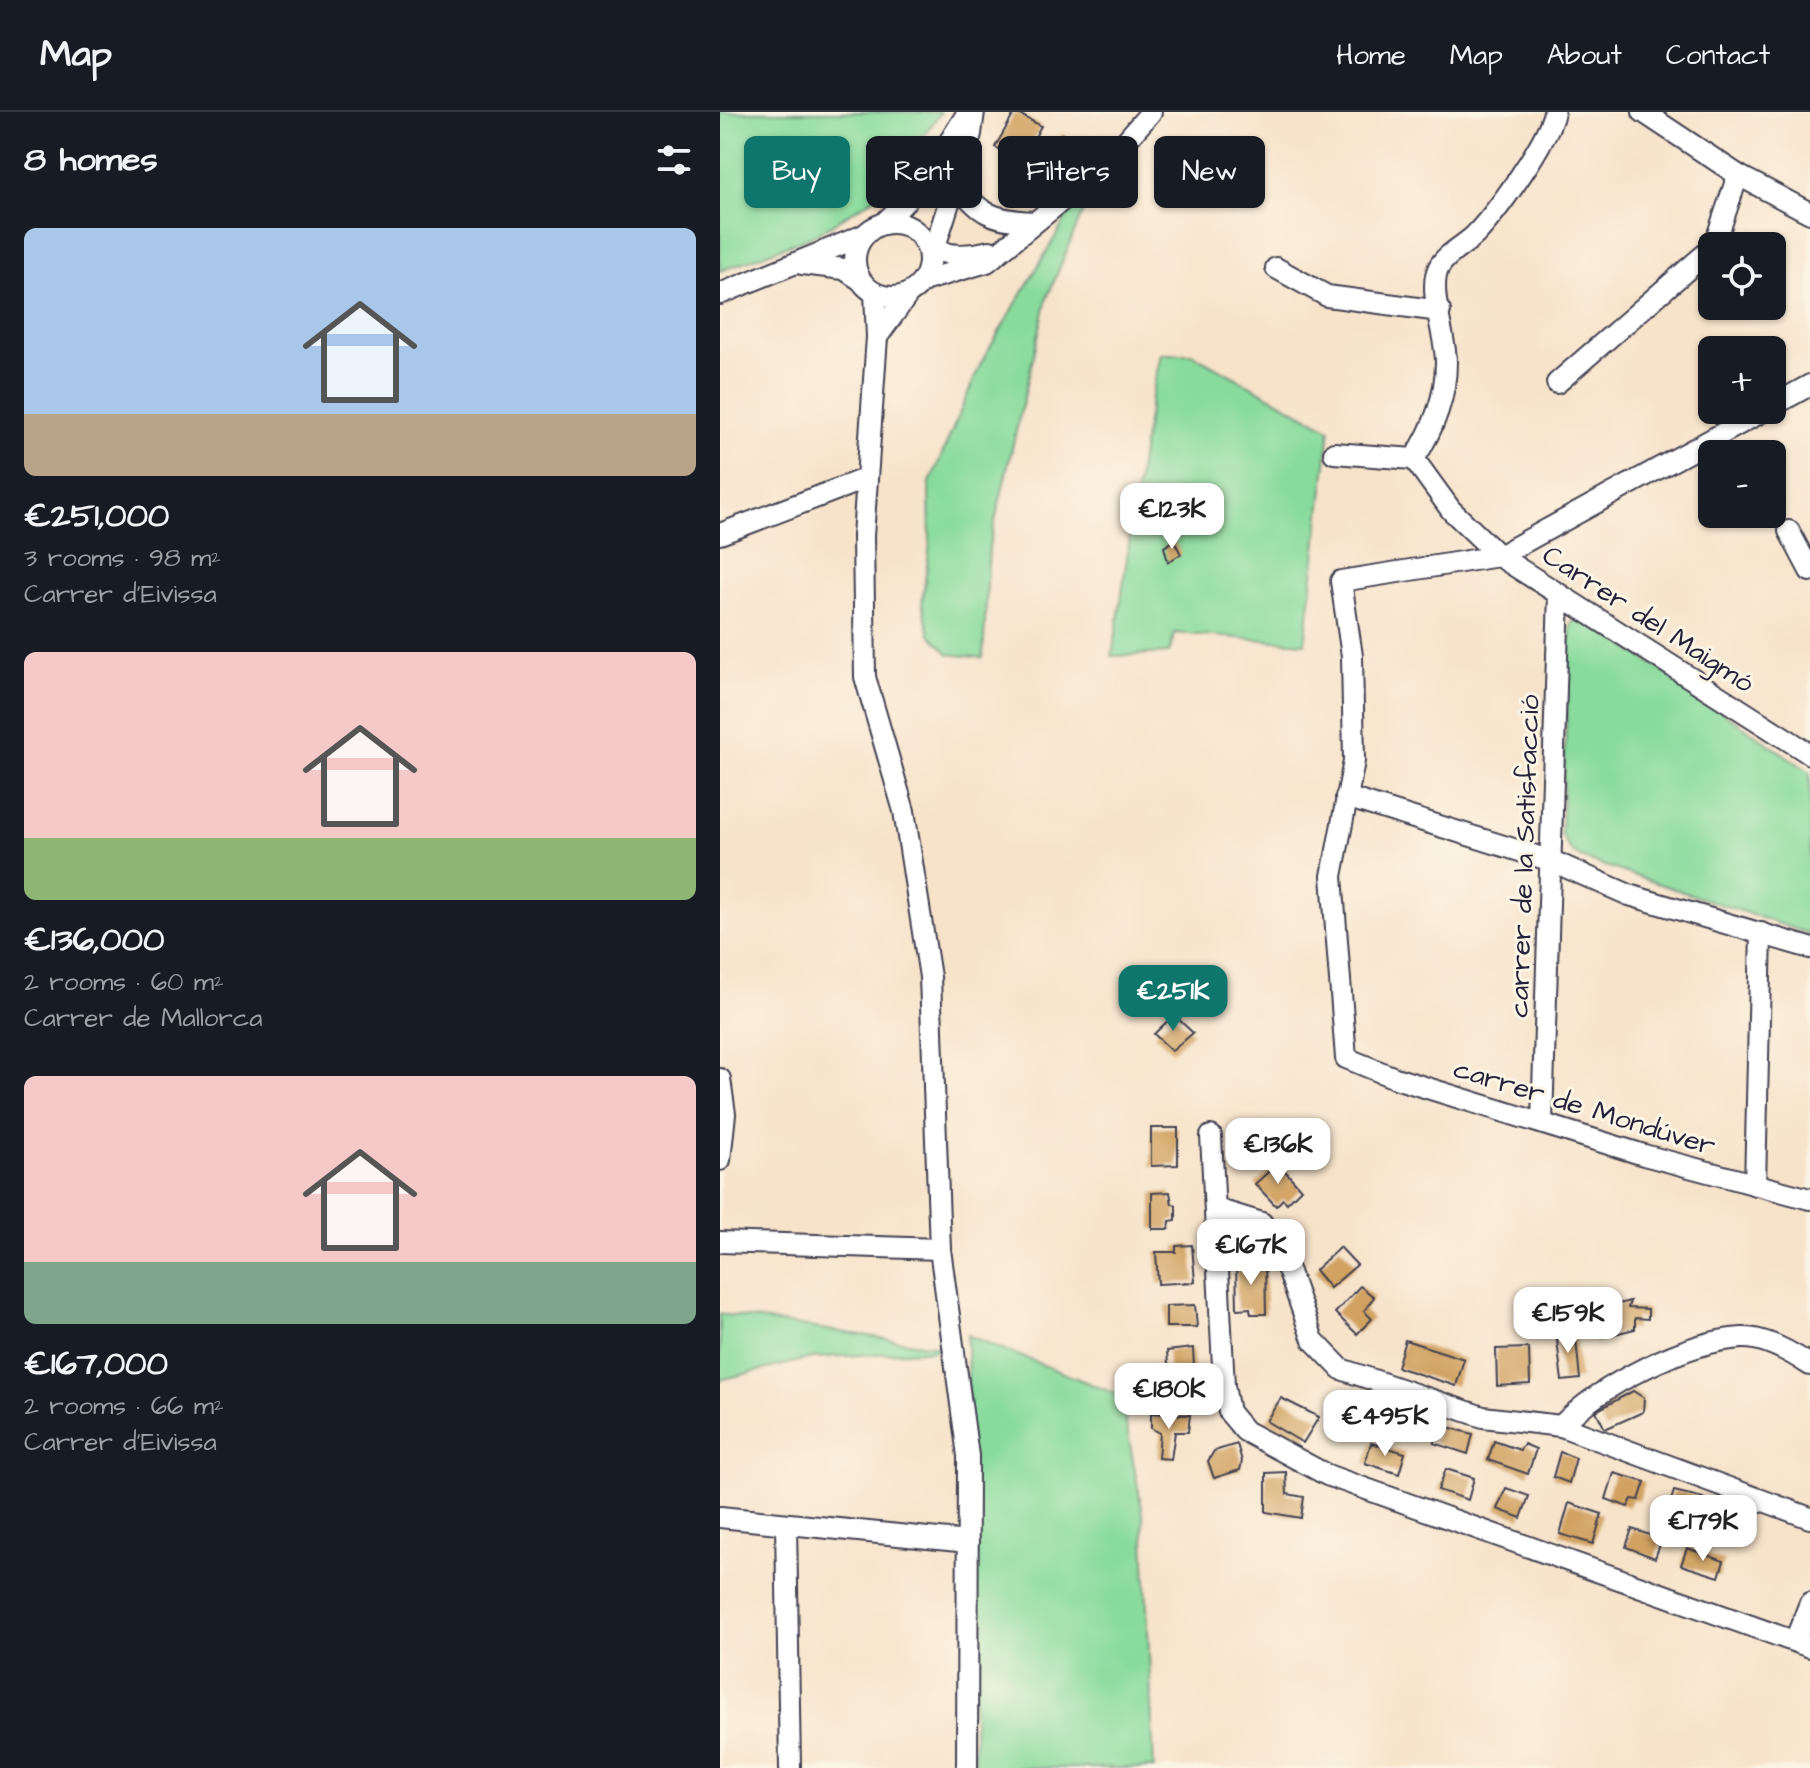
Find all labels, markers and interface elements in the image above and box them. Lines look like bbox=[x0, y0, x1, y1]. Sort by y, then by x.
text: Map bbox=[40, 29, 112, 81]
text: Home bbox=[1336, 36, 1406, 75]
text: Map bbox=[1450, 36, 1503, 75]
text: About bbox=[1547, 36, 1622, 75]
text: Contact bbox=[1666, 36, 1770, 75]
text: 8 homes bbox=[24, 136, 158, 184]
chip: Buy bbox=[744, 136, 850, 208]
chip: Rent bbox=[866, 136, 982, 208]
chip: Filters bbox=[998, 136, 1138, 208]
chip: New bbox=[1154, 136, 1265, 208]
icon: filters bbox=[652, 138, 696, 182]
map controls bbox=[1698, 232, 1786, 528]
button: locate bbox=[1698, 232, 1786, 320]
icon: home bbox=[288, 280, 432, 424]
button: + bbox=[1698, 336, 1786, 424]
button: − bbox=[1698, 440, 1786, 528]
pin: €123K bbox=[1116, 483, 1228, 551]
text: €123K bbox=[1138, 491, 1206, 527]
text: €251,000 bbox=[24, 492, 169, 540]
street label: Carrer del Maigmó bbox=[1534, 536, 1762, 703]
text: 3 rooms · 98 m² bbox=[24, 540, 221, 576]
text: Carrer d'Eivissa bbox=[24, 576, 217, 612]
street label: carrer de la Satisfacció bbox=[1499, 694, 1550, 1018]
icon: home bbox=[288, 704, 432, 848]
text: €136,000 bbox=[24, 916, 164, 964]
text: 2 rooms · 60 m² bbox=[24, 964, 224, 1000]
pin: €251K bbox=[1117, 965, 1229, 1033]
text: €251K bbox=[1136, 973, 1210, 1009]
text: Carrer de Mallorca bbox=[24, 1000, 263, 1036]
street label: carrer de Mondúver bbox=[1449, 1049, 1720, 1166]
pin: €136K bbox=[1222, 1118, 1334, 1186]
text: €136K bbox=[1243, 1126, 1313, 1162]
icon: home bbox=[288, 1128, 432, 1272]
pin: €167K bbox=[1195, 1219, 1307, 1287]
text: €167K bbox=[1215, 1227, 1287, 1263]
pin: €159K bbox=[1512, 1287, 1624, 1355]
text: €159K bbox=[1532, 1295, 1604, 1331]
text: €167,000 bbox=[24, 1340, 168, 1388]
pin: €180K bbox=[1113, 1363, 1225, 1431]
text: €180K bbox=[1133, 1371, 1206, 1407]
text: 2 rooms · 66 m² bbox=[24, 1388, 224, 1424]
pin: €495K bbox=[1329, 1390, 1441, 1458]
text: €495K bbox=[1341, 1398, 1429, 1434]
text: Carrer d'Eivissa bbox=[24, 1424, 217, 1460]
pin: €179K bbox=[1647, 1495, 1759, 1563]
text: €179K bbox=[1668, 1503, 1738, 1539]

